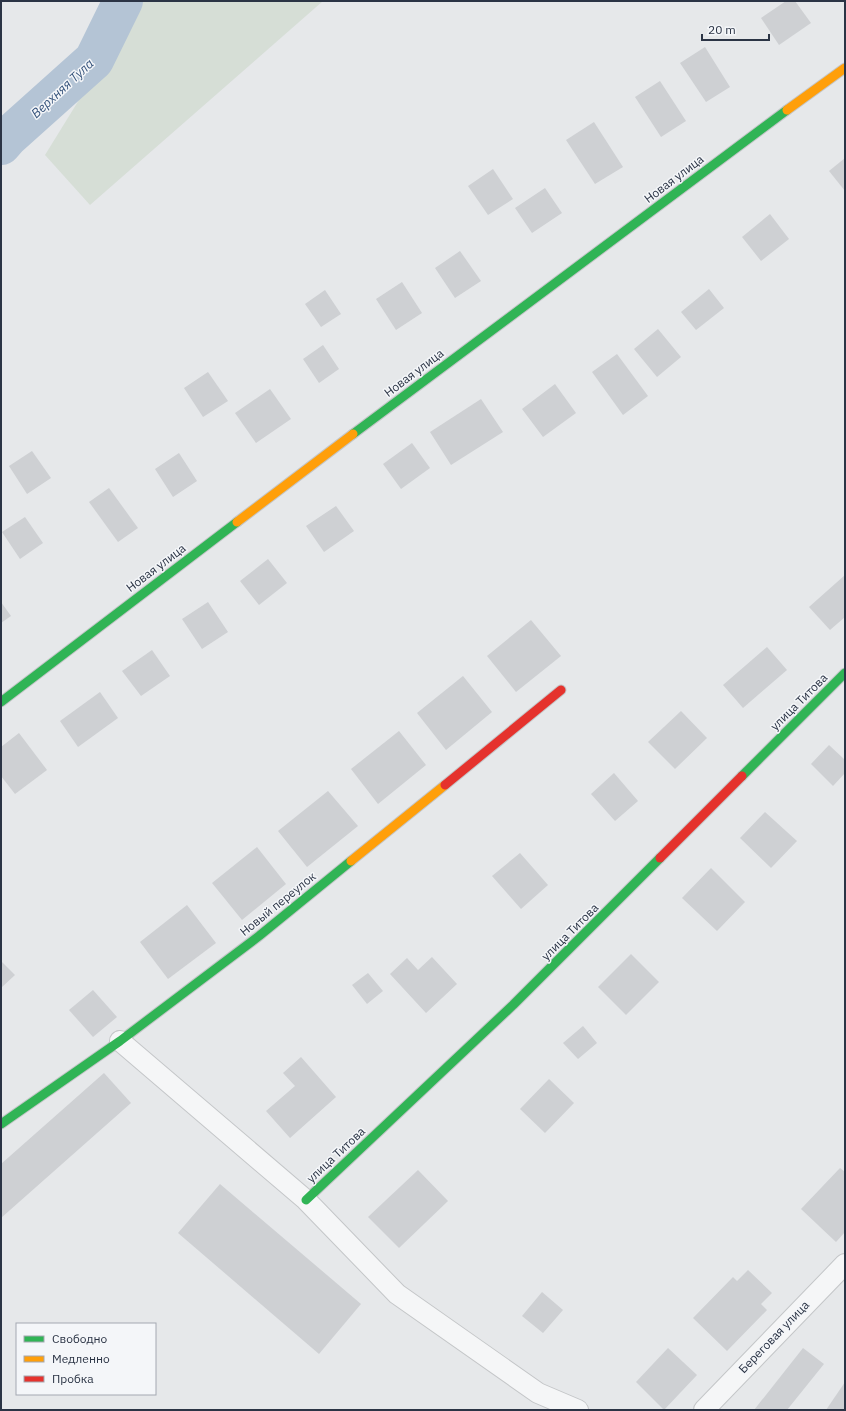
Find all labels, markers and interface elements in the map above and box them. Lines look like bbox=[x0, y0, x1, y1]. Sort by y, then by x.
scale bar bbox=[702, 16, 769, 42]
text: 20 m bbox=[708, 22, 736, 37]
water label: Верхняя Тула bbox=[27, 55, 97, 122]
street label: Новая улица bbox=[641, 151, 707, 206]
street label: Новая улица bbox=[381, 345, 447, 400]
street label: Новая улица bbox=[123, 540, 189, 595]
street label: улица Титова bbox=[767, 670, 831, 733]
street label: Новый переулок bbox=[237, 868, 319, 939]
street label: улица Титова bbox=[538, 900, 602, 963]
street label: улица Титова bbox=[303, 1123, 369, 1186]
street label: Береговая улица bbox=[735, 1297, 812, 1376]
legend bbox=[16, 1323, 156, 1395]
text: Свободно bbox=[52, 1331, 108, 1346]
text: Медленно bbox=[52, 1351, 110, 1366]
text: Пробка bbox=[52, 1371, 94, 1386]

